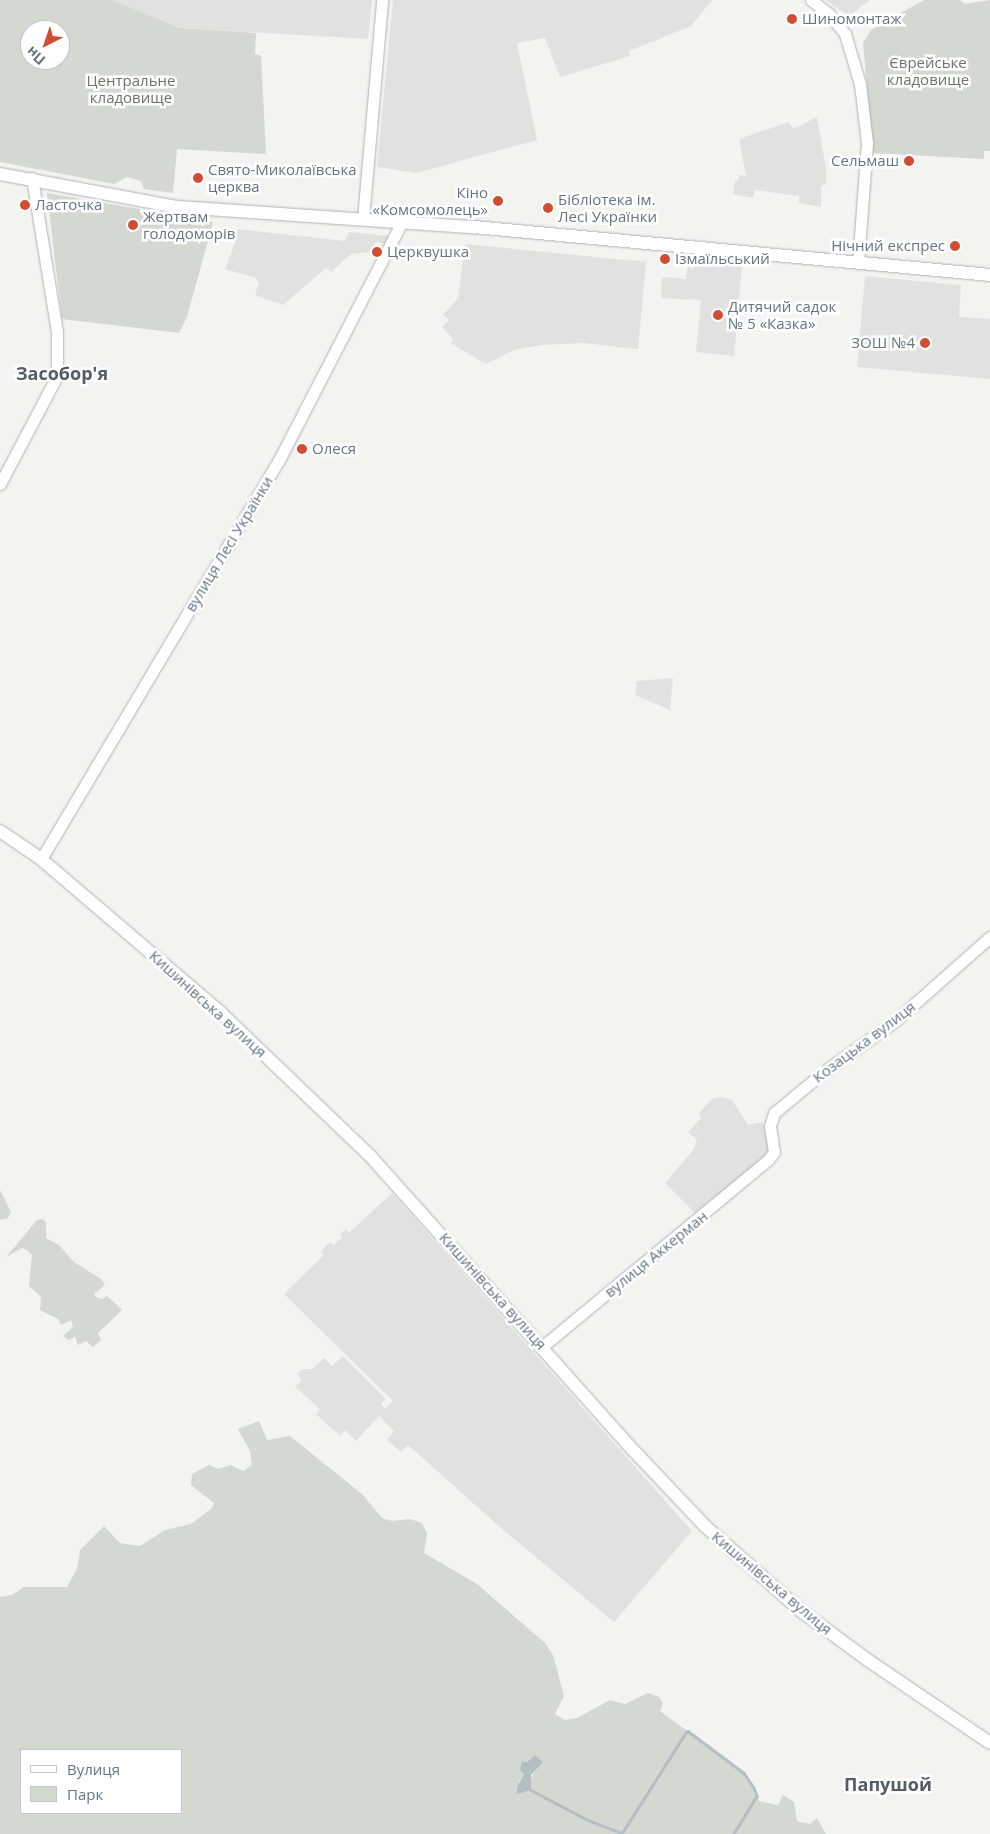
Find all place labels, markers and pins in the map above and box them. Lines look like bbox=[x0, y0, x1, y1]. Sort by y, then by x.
place label: Шиномонтаж bbox=[802, 10, 901, 28]
marker: Шиномонтаж bbox=[786, 13, 798, 25]
place label: Сельмаш bbox=[831, 152, 899, 170]
marker: Сельмаш bbox=[903, 155, 915, 167]
place label: Свято-Миколаївська церква bbox=[208, 160, 357, 195]
marker: Свято-Миколаївська церква bbox=[192, 172, 204, 184]
place label: Кіно «Комсомолець» bbox=[372, 183, 488, 218]
place label: Бібліотека ім. Лесі Українки bbox=[558, 190, 657, 225]
marker: Кіно «Комсомолець» bbox=[492, 195, 504, 207]
place label: Ласточка bbox=[35, 196, 102, 214]
marker: Ласточка bbox=[19, 199, 31, 211]
marker: Бібліотека ім. Лесі Українки bbox=[542, 202, 554, 214]
place label: Жертвам голодоморів bbox=[143, 207, 235, 242]
marker: Жертвам голодоморів bbox=[127, 219, 139, 231]
place label: Нічний експрес bbox=[831, 237, 945, 255]
marker: Нічний експрес bbox=[949, 240, 961, 252]
place label: Церквушка bbox=[387, 243, 469, 261]
marker: Церквушка bbox=[371, 246, 383, 258]
place label: Ізмаїльський bbox=[675, 250, 770, 268]
marker: Ізмаїльський bbox=[659, 253, 671, 265]
place label: Дитячий садок № 5 «Казка» bbox=[728, 297, 836, 332]
marker: Дитячий садок № 5 «Казка» bbox=[712, 309, 724, 321]
place label: ЗОШ №4 bbox=[851, 334, 915, 352]
marker: ЗОШ №4 bbox=[919, 337, 931, 349]
place label: Олеся bbox=[312, 440, 356, 458]
marker: Олеся bbox=[296, 443, 308, 455]

